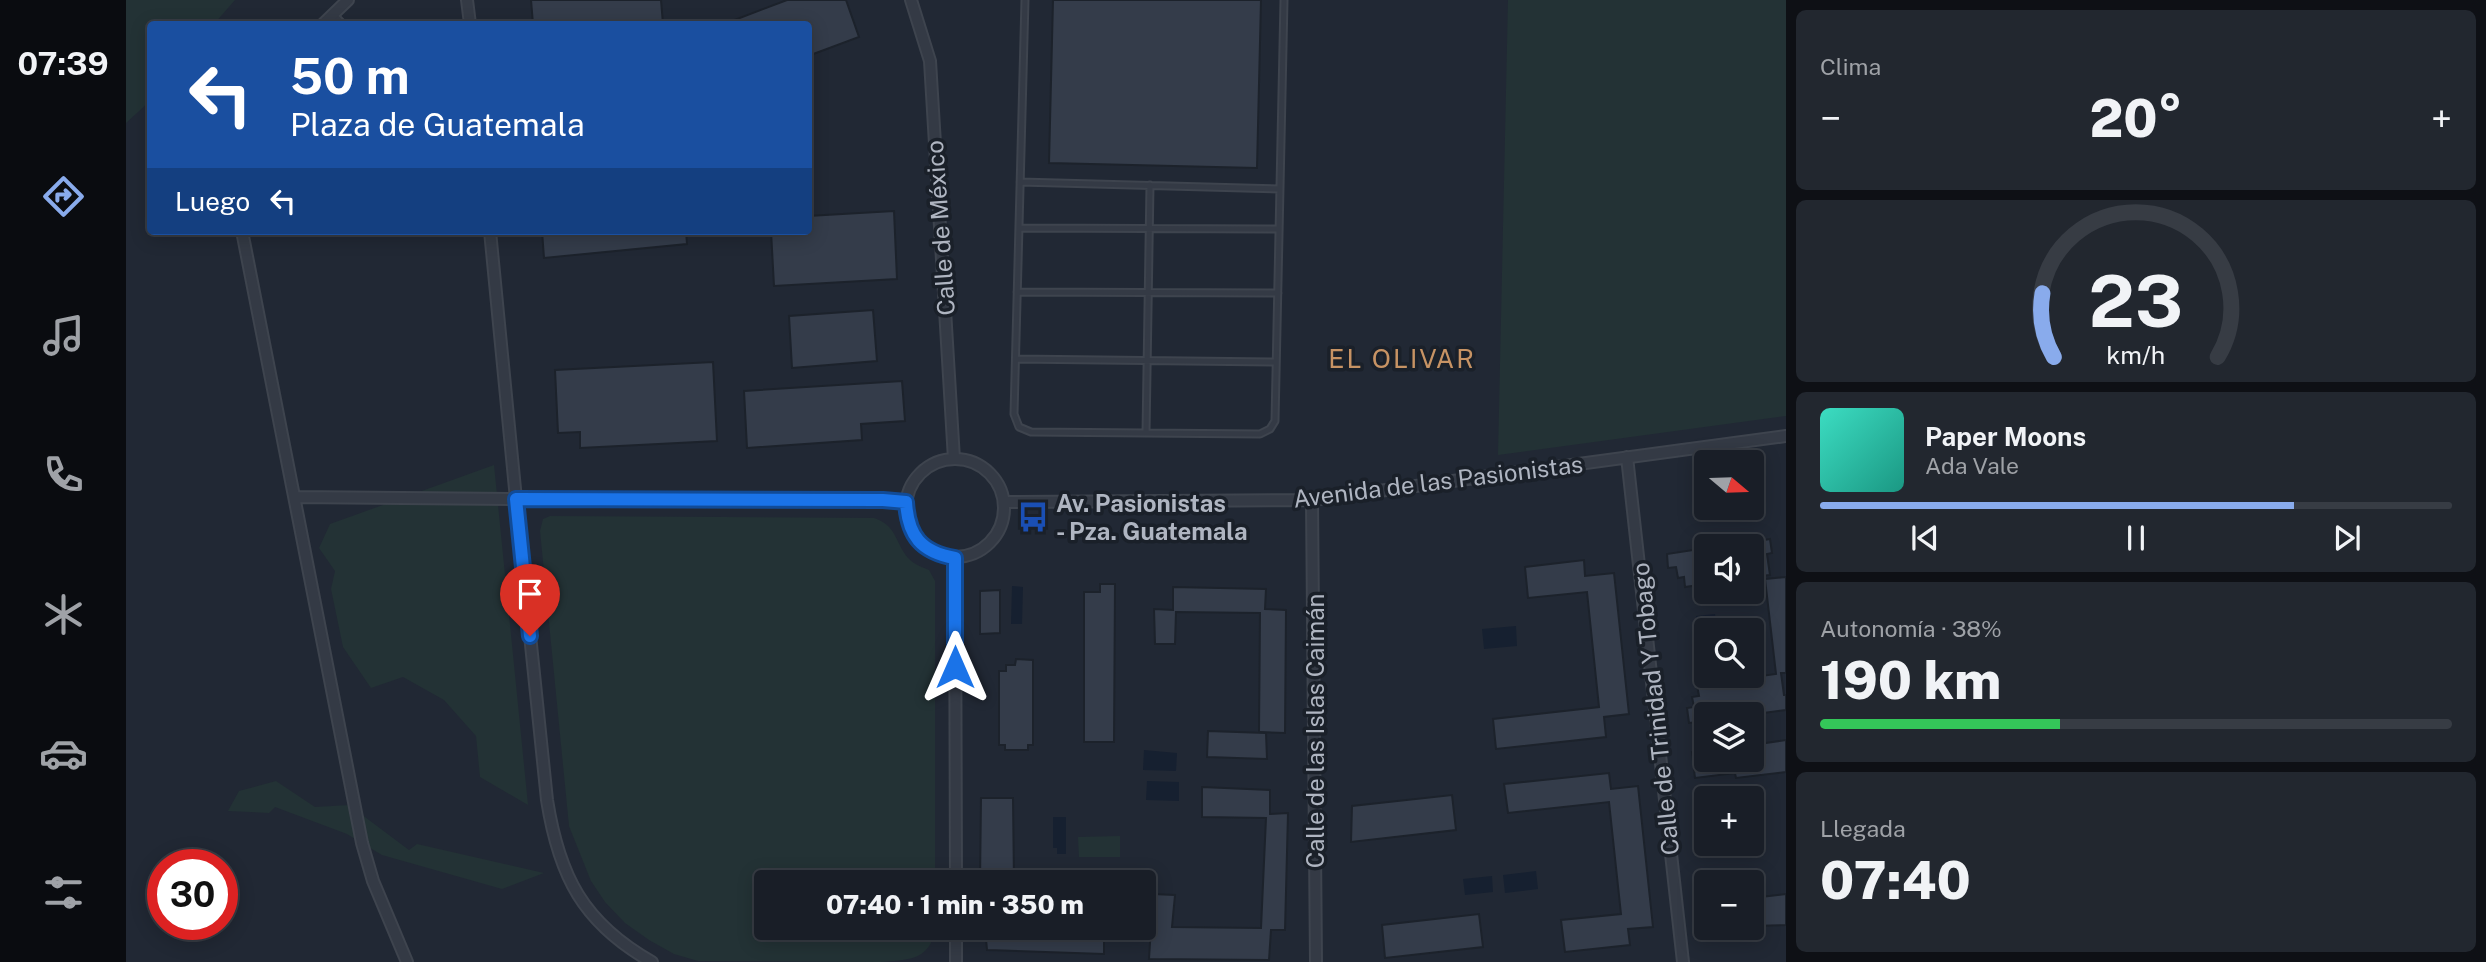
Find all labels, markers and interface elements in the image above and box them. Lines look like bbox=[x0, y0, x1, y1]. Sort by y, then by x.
text: 07:39 bbox=[17, 45, 109, 82]
text: 50 m bbox=[290, 47, 410, 105]
icon: left bbox=[175, 49, 266, 140]
text: Clima bbox=[1820, 53, 1881, 80]
text: 20° bbox=[2089, 88, 2183, 149]
text: − bbox=[1820, 96, 1841, 141]
text: + bbox=[2431, 96, 2452, 141]
text: Plaza de Guatemala bbox=[290, 106, 585, 143]
street label: Calle de México bbox=[920, 139, 960, 317]
icon: directions bbox=[39, 172, 88, 221]
icon: left bbox=[264, 182, 302, 220]
text: Luego bbox=[175, 186, 250, 217]
text: 23 bbox=[2089, 258, 2183, 343]
icon: music bbox=[39, 311, 88, 360]
text: km/h bbox=[2107, 340, 2165, 370]
district label: EL OLIVAR bbox=[1328, 343, 1476, 374]
text: Paper Moons bbox=[1925, 421, 2086, 452]
street label: Avenida de las Pasionistas bbox=[1291, 449, 1585, 513]
icon: phone bbox=[39, 450, 88, 499]
north arrow bbox=[1694, 450, 1764, 520]
map controls bbox=[1694, 450, 1764, 940]
text: Ada Vale bbox=[1925, 452, 2019, 479]
place label: Av. Pasionistas - Pza. Guatemala bbox=[1056, 489, 1248, 545]
bus stop icon: Av. Pasionistas - Pza. Guatemala bbox=[1016, 500, 1050, 534]
icon: previous bbox=[1906, 519, 1944, 557]
icon: pause bbox=[2117, 519, 2155, 557]
icon: next bbox=[2328, 519, 2366, 557]
button: sound bbox=[1694, 534, 1764, 604]
street label: Calle de Trinidad Y Tobago bbox=[1626, 561, 1684, 857]
pin bbox=[500, 564, 560, 636]
icon: arrive bbox=[511, 575, 549, 613]
icon: climate bbox=[39, 590, 88, 639]
street label: Calle de las Islas Caimán bbox=[1301, 594, 1329, 868]
text: Autonomía · 38% bbox=[1820, 615, 2002, 642]
button: search bbox=[1694, 618, 1764, 688]
position arrow bbox=[918, 630, 992, 704]
text: 190 km bbox=[1820, 650, 2001, 711]
button: layers bbox=[1694, 702, 1764, 772]
icon: car bbox=[39, 729, 88, 778]
button: + bbox=[1694, 786, 1764, 856]
text: Llegada bbox=[1820, 815, 1906, 842]
speed limit sign: 30 bbox=[147, 849, 238, 940]
text: 07:40 bbox=[1820, 850, 1971, 911]
icon: filters bbox=[39, 868, 88, 917]
button: − bbox=[1694, 870, 1764, 940]
text: 07:40 · 1 min · 350 m bbox=[826, 889, 1084, 920]

